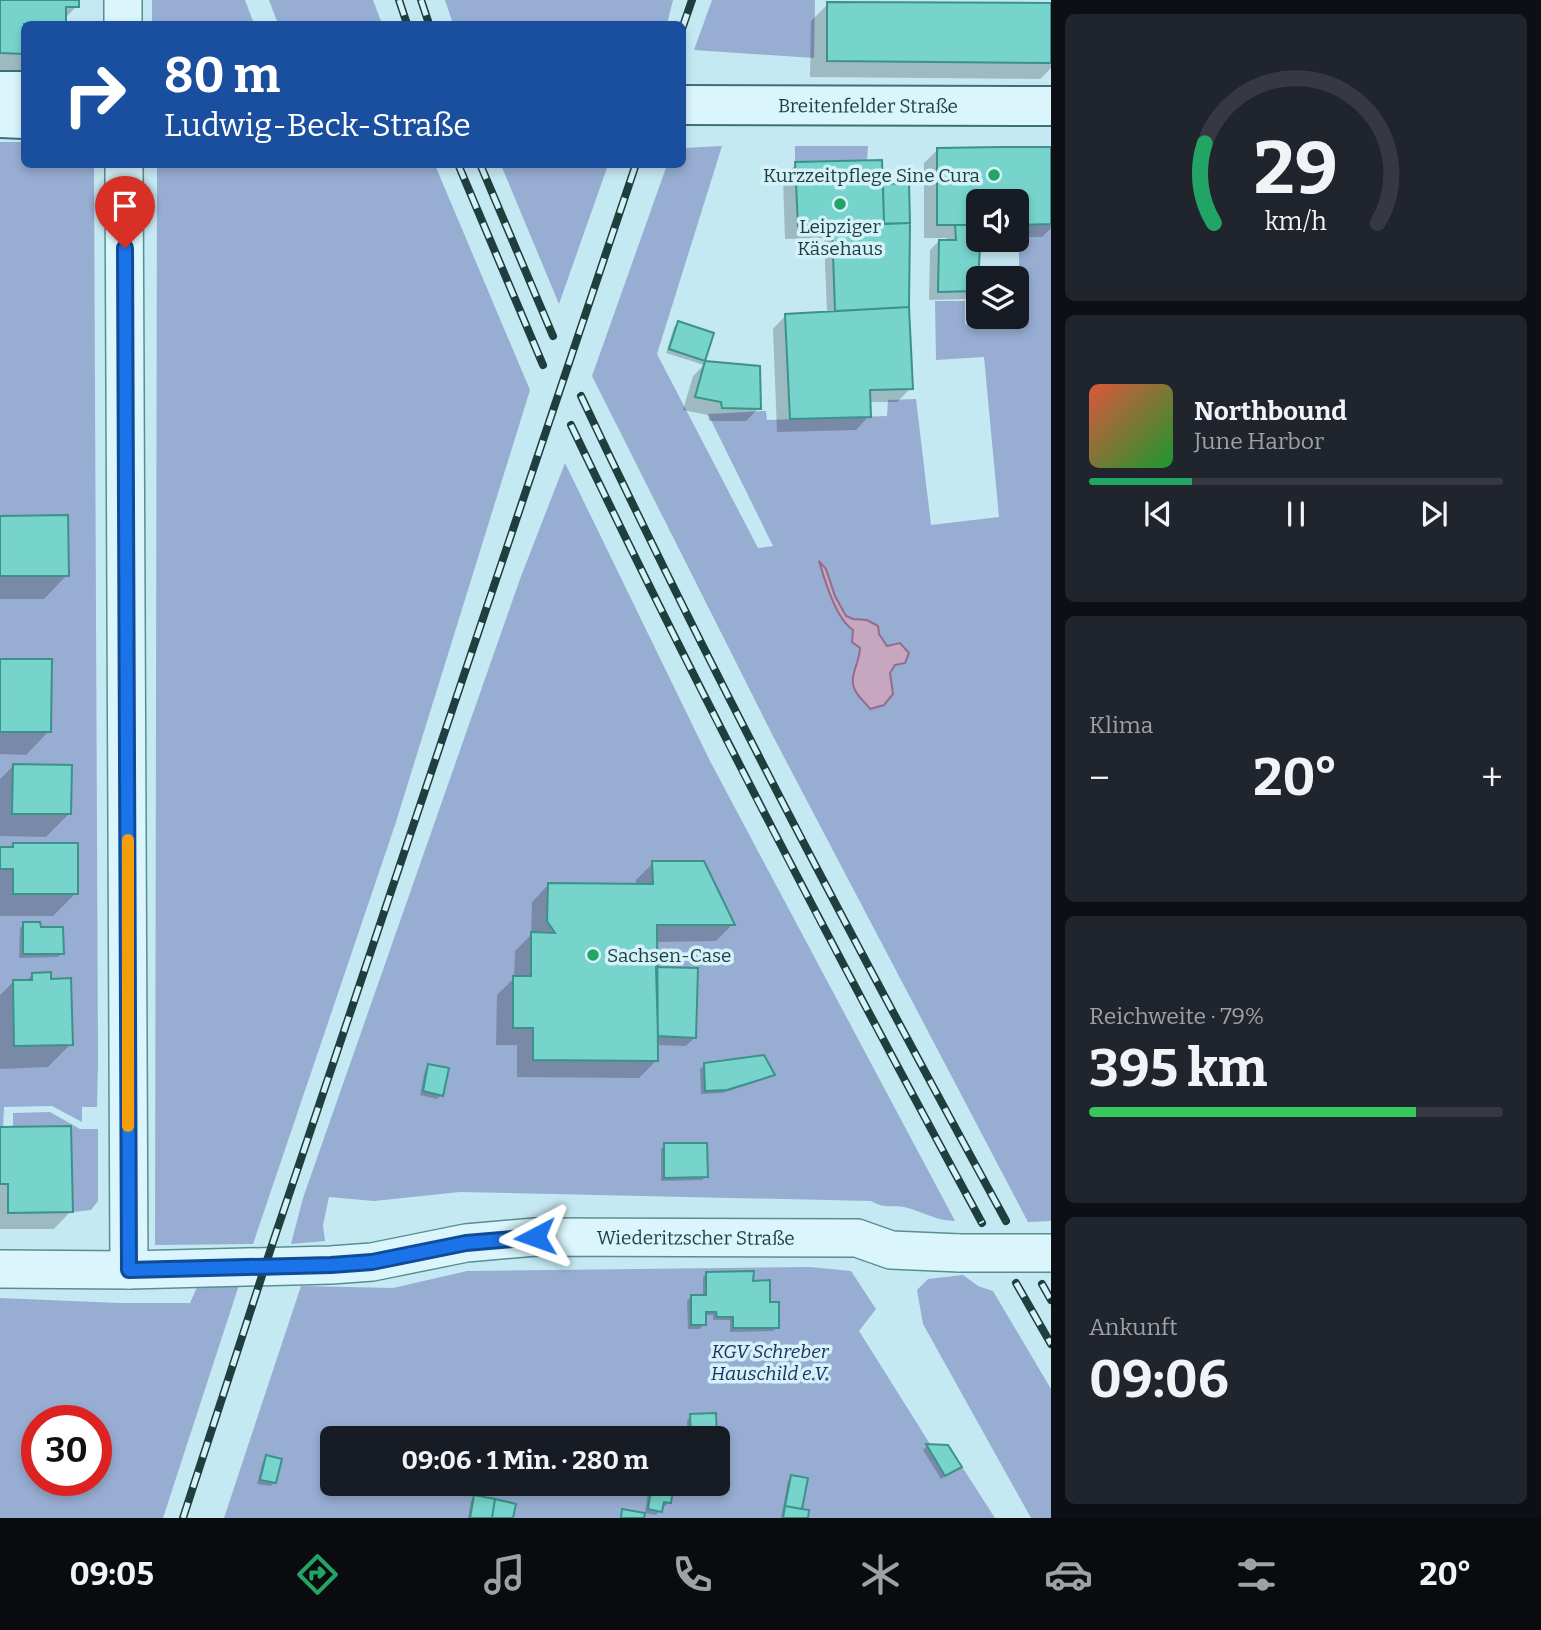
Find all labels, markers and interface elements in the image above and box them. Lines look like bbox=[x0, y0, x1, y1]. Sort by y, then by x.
text: 80 m bbox=[164, 46, 280, 105]
icon: right bbox=[49, 49, 140, 140]
street label: Breitenfelder Straße bbox=[778, 94, 958, 118]
text: Ludwig-Beck-Straße bbox=[164, 106, 471, 144]
text: 29 bbox=[1254, 126, 1338, 213]
place label: Kurzzeitpflege Sine Cura bbox=[763, 164, 981, 187]
marker: Kurzzeitpflege Sine Cura bbox=[986, 167, 1002, 183]
pin bbox=[95, 176, 155, 248]
icon: arrive bbox=[106, 187, 144, 225]
map controls bbox=[966, 189, 1029, 329]
button: sound bbox=[966, 189, 1029, 252]
marker: Leipziger Käsehaus bbox=[832, 196, 848, 212]
text: km/h bbox=[1265, 207, 1327, 237]
place label: Leipziger Käsehaus bbox=[797, 215, 883, 260]
button: layers bbox=[966, 266, 1029, 329]
text: Northbound bbox=[1194, 396, 1347, 427]
text: June Harbor bbox=[1194, 427, 1324, 455]
icon: previous bbox=[1139, 495, 1177, 533]
icon: pause bbox=[1277, 495, 1315, 533]
icon: next bbox=[1415, 495, 1453, 533]
text: Klima bbox=[1089, 711, 1153, 739]
text: 20° bbox=[1253, 746, 1338, 809]
text: − bbox=[1089, 755, 1110, 801]
text: + bbox=[1481, 755, 1503, 801]
place label: Sachsen-Case bbox=[607, 944, 732, 967]
marker: Sachsen-Case bbox=[585, 947, 601, 963]
text: Reichweite · 79% bbox=[1089, 1002, 1264, 1030]
text: 395 km bbox=[1089, 1037, 1267, 1100]
position arrow bbox=[498, 1200, 572, 1274]
street label: Wiederitzscher Straße bbox=[597, 1226, 795, 1250]
text: Ankunft bbox=[1089, 1313, 1178, 1341]
park label: KGV Schreber Hauschild e.V. bbox=[711, 1340, 830, 1385]
text: 09:06 bbox=[1089, 1348, 1229, 1411]
speed limit sign: 30 bbox=[21, 1405, 112, 1496]
text: 09:06 · 1 Min. · 280 m bbox=[402, 1445, 648, 1476]
icon: directions bbox=[293, 1550, 342, 1599]
icon: music bbox=[480, 1550, 529, 1599]
icon: phone bbox=[668, 1550, 717, 1599]
icon: climate bbox=[856, 1550, 905, 1599]
icon: car bbox=[1044, 1550, 1093, 1599]
icon: filters bbox=[1232, 1550, 1281, 1599]
text: 09:05 bbox=[69, 1555, 154, 1593]
text: 20° bbox=[1419, 1555, 1472, 1593]

